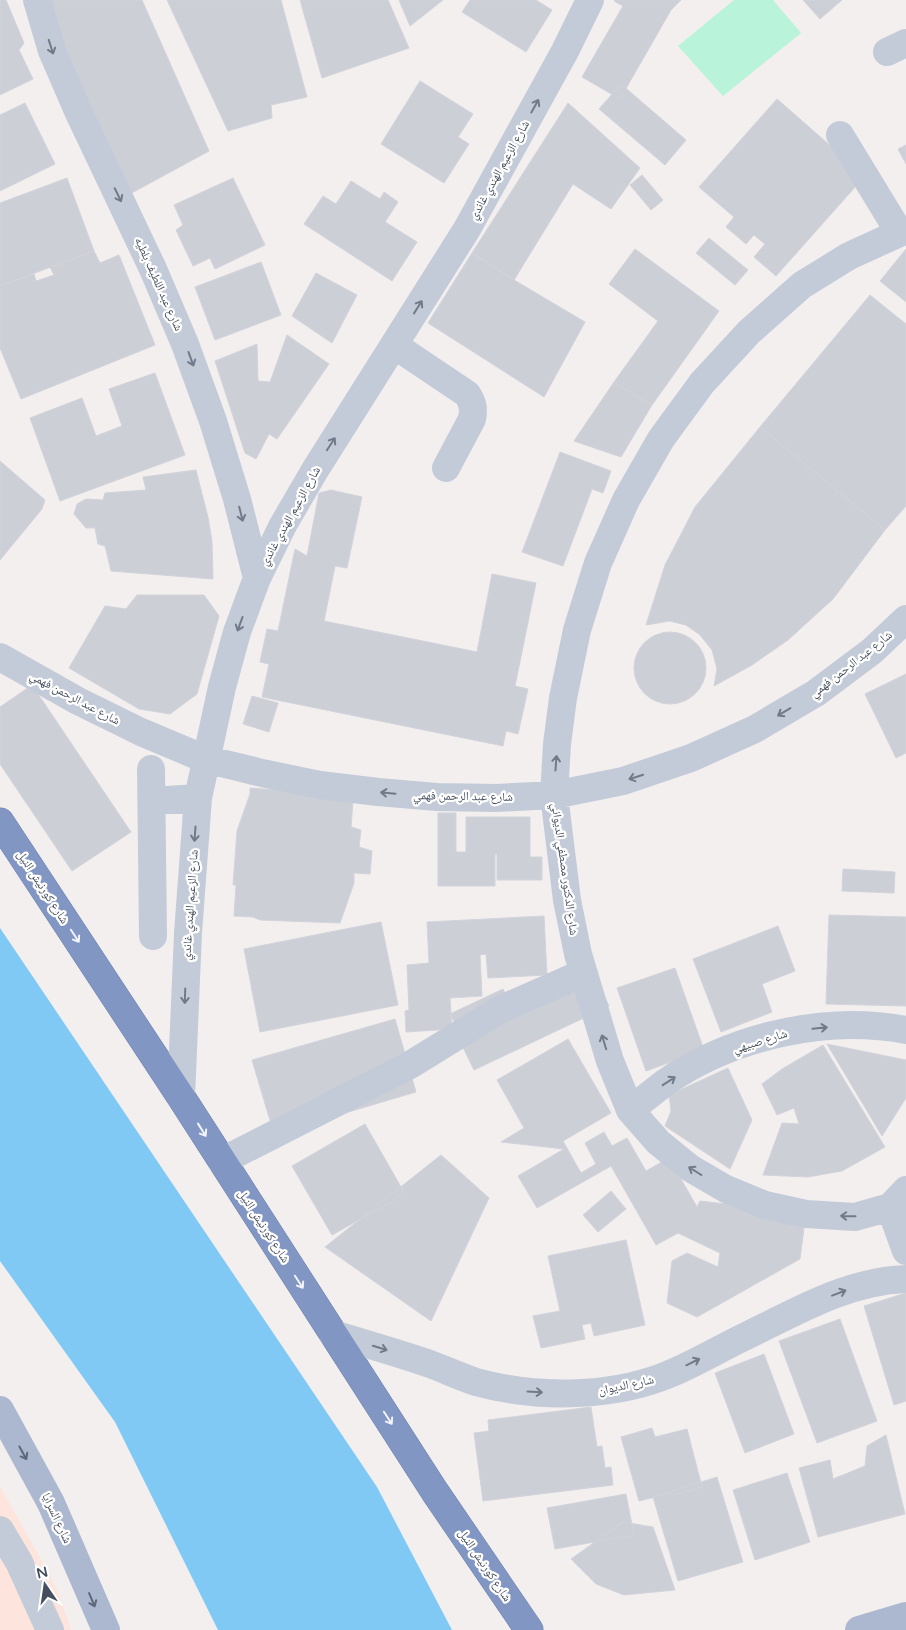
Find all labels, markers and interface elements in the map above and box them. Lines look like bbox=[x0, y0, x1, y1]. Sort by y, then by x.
one-way arrow bbox=[47, 38, 56, 54]
one-way arrow bbox=[530, 98, 540, 113]
street label: شارع الزعيم الهندي غاندي bbox=[466, 118, 535, 224]
one-way arrow bbox=[114, 187, 123, 202]
street label: شارع عبد اللطيف بلطيه bbox=[131, 235, 186, 333]
one-way arrow bbox=[414, 300, 424, 314]
one-way arrow bbox=[187, 351, 196, 366]
one-way arrow bbox=[327, 437, 337, 451]
street label: شارع الزعيم الهندي غاندي bbox=[257, 464, 326, 570]
one-way arrow bbox=[236, 505, 246, 521]
one-way arrow bbox=[235, 616, 244, 631]
street label: شارع عبد الرحمن فهمي bbox=[807, 628, 897, 703]
street label: شارع عبد الرحمن فهمي bbox=[26, 668, 123, 730]
one-way arrow bbox=[778, 708, 792, 718]
one-way arrow bbox=[552, 755, 561, 771]
one-way arrow bbox=[628, 773, 644, 782]
one-way arrow bbox=[380, 788, 396, 798]
street label: شارع عبد الرحمن فهمي bbox=[413, 788, 513, 807]
street label: شارع الدكتور مصطفي الديواني bbox=[546, 802, 581, 936]
one-way arrow bbox=[191, 825, 200, 841]
street label: شارع كورنيش النيل bbox=[13, 848, 72, 927]
street label: شارع الزعيم الهندي غاندي bbox=[179, 849, 204, 961]
one-way arrow bbox=[70, 928, 80, 942]
one-way arrow bbox=[181, 988, 190, 1004]
one-way arrow bbox=[812, 1023, 828, 1033]
street label: شارع صبيهي bbox=[731, 1026, 790, 1059]
one-way arrow bbox=[598, 1035, 608, 1051]
one-way arrow bbox=[661, 1076, 675, 1086]
one-way arrow bbox=[197, 1123, 208, 1137]
one-way arrow bbox=[689, 1166, 703, 1176]
street label: شارع كورنيش النيل bbox=[234, 1187, 293, 1266]
one-way arrow bbox=[841, 1212, 857, 1221]
one-way arrow bbox=[295, 1274, 305, 1288]
one-way arrow bbox=[831, 1287, 846, 1297]
one-way arrow bbox=[371, 1343, 387, 1353]
one-way arrow bbox=[685, 1357, 700, 1367]
street label: شارع الديوان bbox=[597, 1372, 655, 1399]
one-way arrow bbox=[527, 1388, 543, 1397]
one-way arrow bbox=[382, 1411, 393, 1425]
one-way arrow bbox=[19, 1445, 29, 1459]
street label: شارع السرايا bbox=[38, 1491, 75, 1546]
street label: شارع كورنيش النيل bbox=[455, 1526, 514, 1605]
north arrow bbox=[20, 1560, 70, 1610]
text: N bbox=[35, 1563, 50, 1582]
one-way arrow bbox=[89, 1592, 98, 1607]

